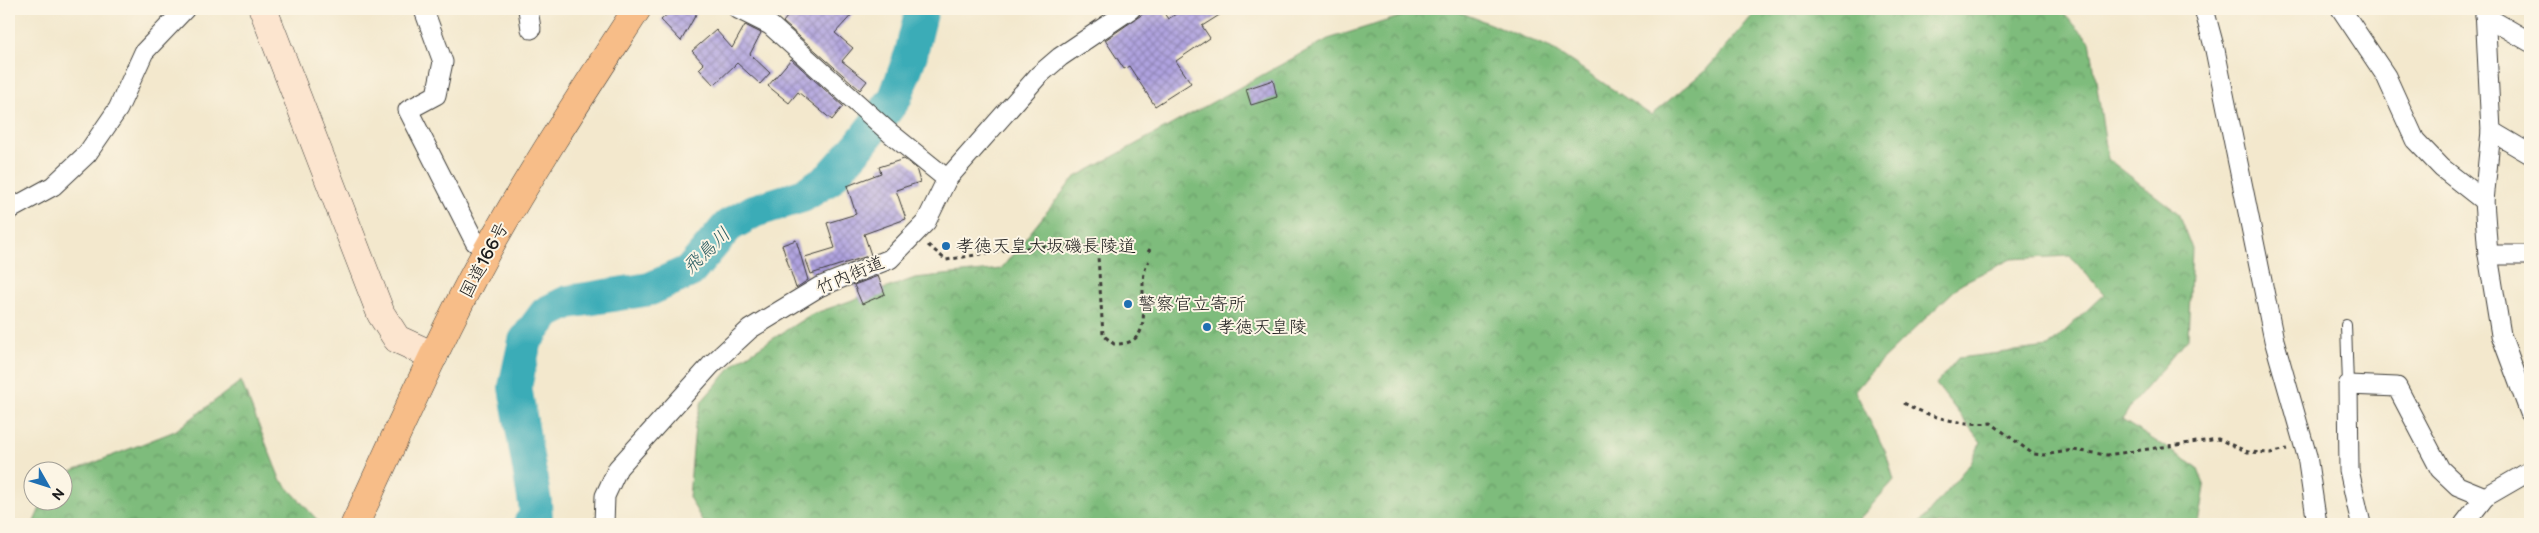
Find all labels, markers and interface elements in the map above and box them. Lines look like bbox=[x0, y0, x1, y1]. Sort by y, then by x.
street label: 国道166号 bbox=[456, 219, 513, 302]
water label: 飛鳥川 bbox=[679, 223, 736, 279]
place label: 孝徳天皇大坂磯長陵道 bbox=[956, 236, 1136, 257]
marker: 孝徳天皇大坂磯長陵道 bbox=[940, 240, 952, 252]
street label: 竹内街道 bbox=[813, 252, 887, 299]
place label: 警察官立寄所 bbox=[1138, 294, 1246, 315]
marker: 警察官立寄所 bbox=[1122, 298, 1134, 310]
place label: 孝徳天皇陵 bbox=[1217, 317, 1307, 338]
marker: 孝徳天皇陵 bbox=[1201, 321, 1213, 333]
north arrow bbox=[22, 460, 72, 510]
text: N bbox=[48, 484, 68, 503]

